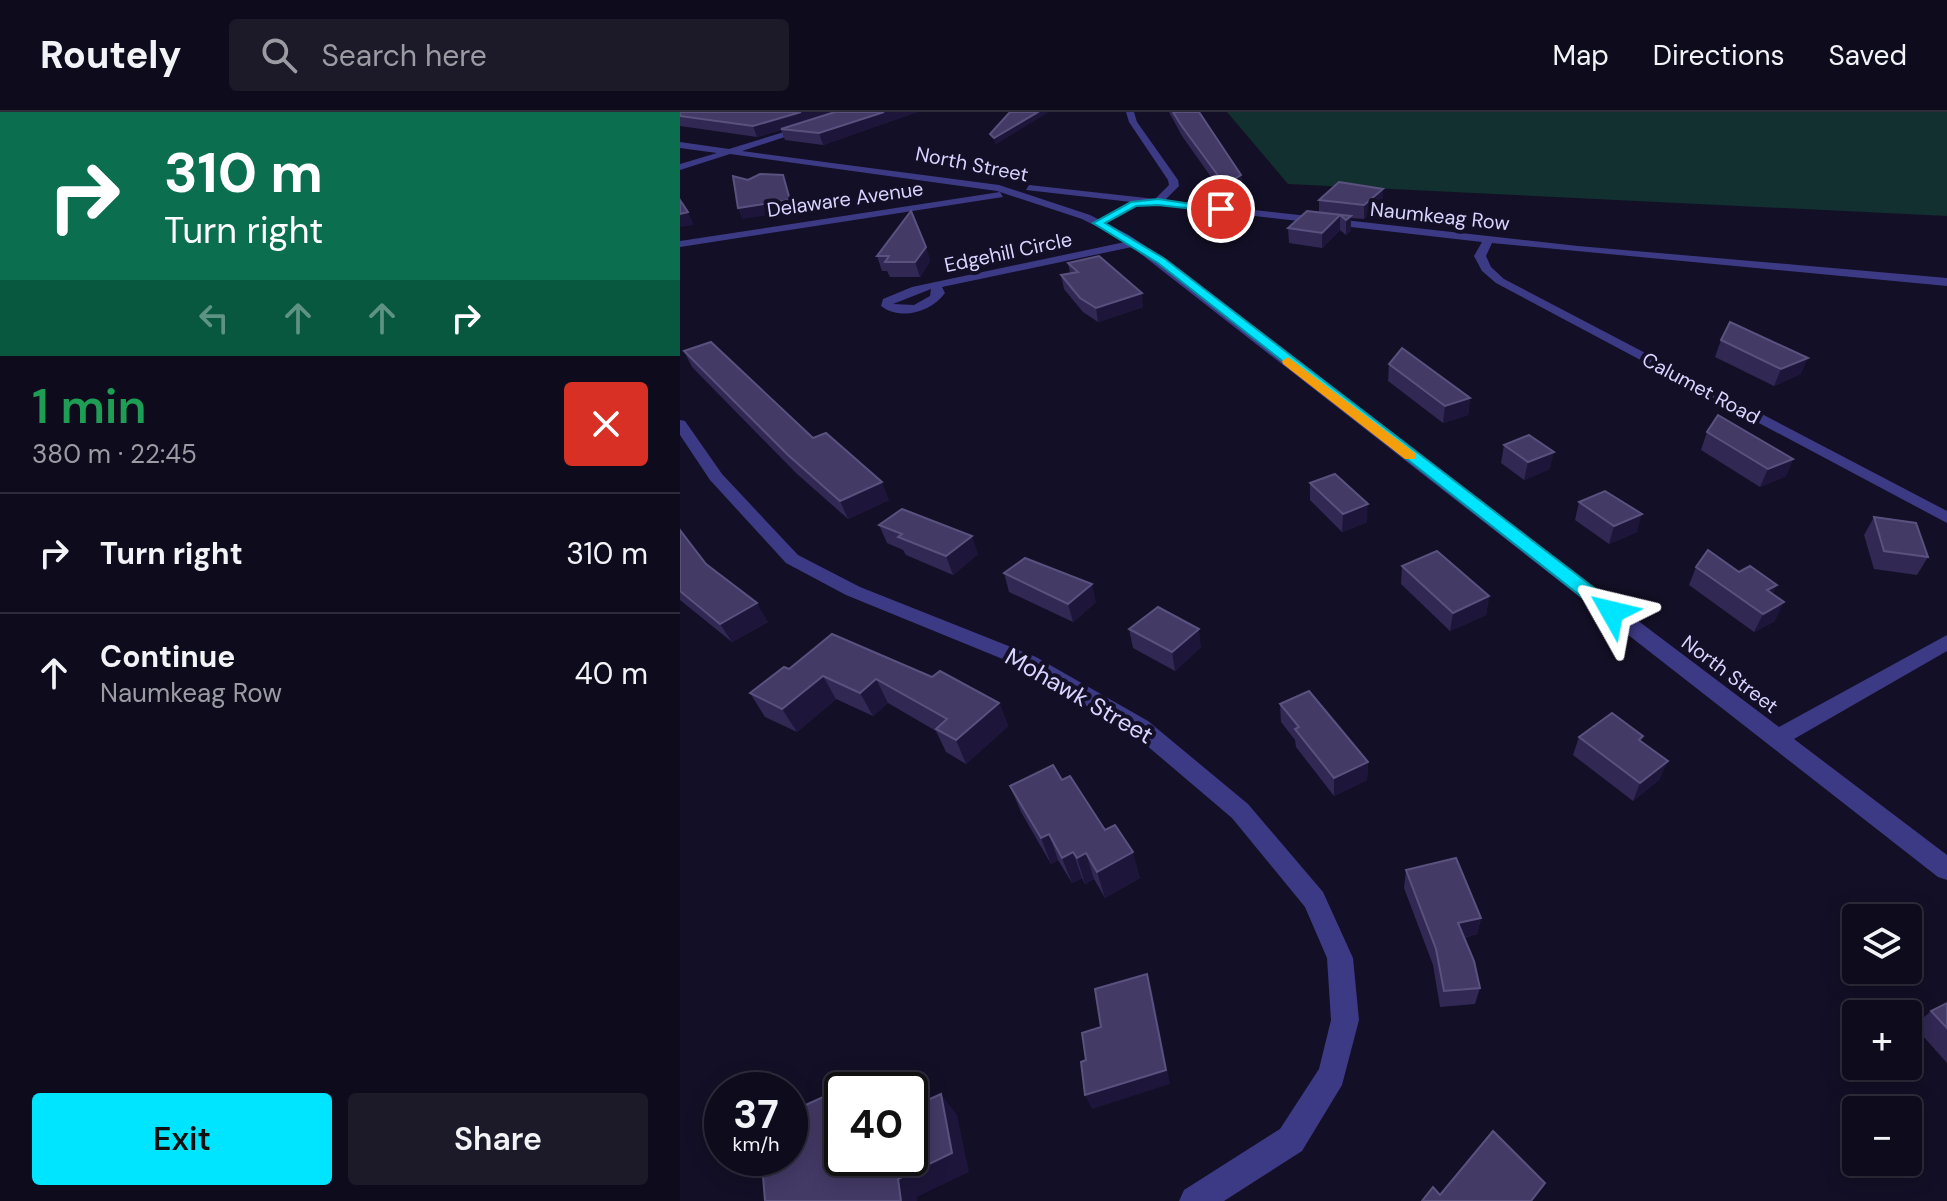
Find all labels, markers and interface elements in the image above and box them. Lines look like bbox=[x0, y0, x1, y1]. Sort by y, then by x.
search box bbox=[229, 19, 789, 91]
text: Routely bbox=[40, 30, 181, 80]
icon: search bbox=[257, 33, 301, 77]
text: Search here bbox=[321, 36, 487, 75]
text: Map bbox=[1552, 37, 1609, 74]
text: Directions bbox=[1653, 37, 1785, 74]
text: Saved bbox=[1829, 37, 1907, 74]
text: 310 m bbox=[164, 136, 323, 209]
street label: North Street bbox=[913, 140, 1031, 188]
icon: right bbox=[32, 144, 136, 248]
street label: Delaware Avenue bbox=[765, 175, 925, 223]
pin bbox=[1187, 175, 1255, 243]
icon: arrive bbox=[1199, 187, 1243, 231]
street label: Naumkeag Row bbox=[1369, 196, 1511, 236]
text: Turn right bbox=[164, 207, 323, 254]
street label: Edgehill Circle bbox=[942, 226, 1074, 278]
icon: left bbox=[192, 296, 236, 340]
icon: ahead bbox=[276, 296, 320, 340]
icon: ahead bbox=[360, 296, 404, 340]
icon: right bbox=[444, 296, 488, 340]
street label: Calumet Road bbox=[1638, 346, 1764, 430]
text: 1 min bbox=[32, 375, 147, 438]
button: close bbox=[564, 382, 648, 466]
text: 380 m · 22:45 bbox=[32, 437, 197, 471]
icon: right bbox=[32, 531, 76, 575]
text: Turn right bbox=[100, 534, 243, 573]
text: 310 m bbox=[566, 534, 648, 573]
position arrow bbox=[1570, 570, 1654, 654]
street label: North Street bbox=[1676, 629, 1784, 719]
text: Continue bbox=[100, 637, 235, 676]
street label: Mohawk Street bbox=[1000, 641, 1159, 750]
icon: ahead bbox=[32, 651, 76, 695]
text: 40 m bbox=[575, 654, 648, 693]
text: Naumkeag Row bbox=[100, 676, 282, 710]
map controls bbox=[1842, 904, 1922, 1176]
button: layers bbox=[1842, 904, 1922, 984]
button: + bbox=[1842, 1000, 1922, 1080]
speed limit sign: 40 bbox=[824, 1072, 928, 1176]
text: 37 bbox=[733, 1088, 779, 1140]
button: Exit bbox=[32, 1093, 332, 1185]
button: Share bbox=[348, 1093, 648, 1185]
button: − bbox=[1842, 1096, 1922, 1176]
text: km/h bbox=[732, 1131, 780, 1157]

